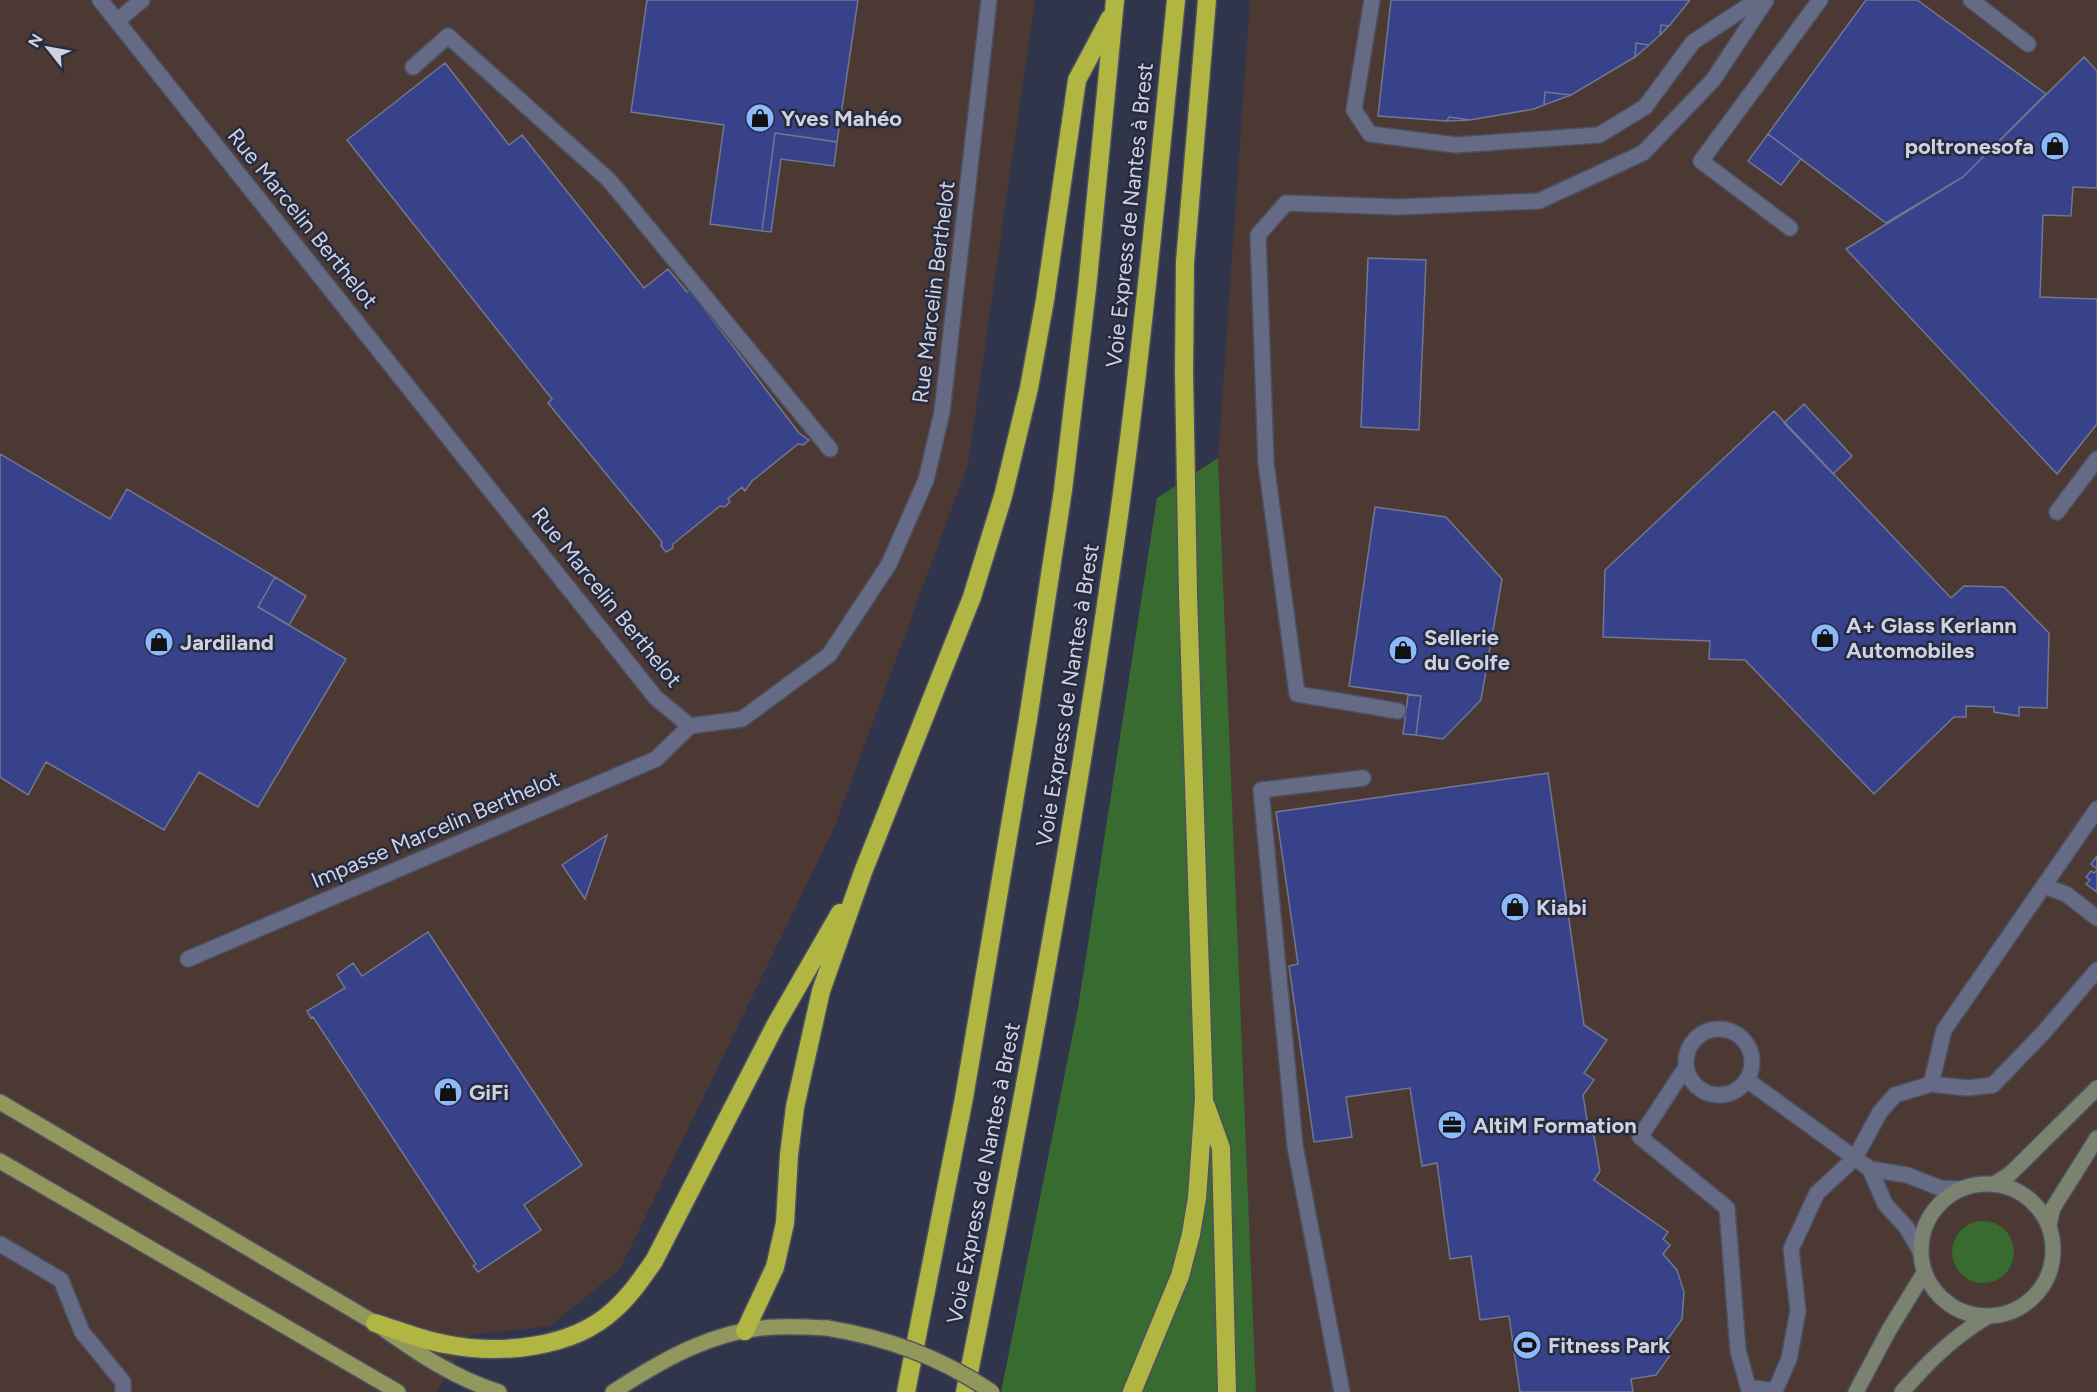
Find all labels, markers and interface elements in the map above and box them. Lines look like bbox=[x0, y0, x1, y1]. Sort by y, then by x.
north arrow bbox=[18, 18, 78, 78]
text: N bbox=[24, 30, 47, 51]
street label: Voie Express de Nantes à Brest bbox=[1100, 61, 1159, 369]
shop icon: Yves Mahéo bbox=[744, 102, 776, 134]
place label: Yves Mahéo bbox=[781, 105, 902, 132]
street label: Rue Marcelin Berthelot bbox=[222, 123, 384, 314]
shop icon: poltronesofa bbox=[2039, 130, 2071, 162]
place label: poltronesofa bbox=[1905, 133, 2034, 160]
street label: Rue Marcelin Berthelot bbox=[906, 179, 961, 405]
street label: Rue Marcelin Berthelot bbox=[526, 502, 688, 693]
street label: Voie Express de Nantes à Brest bbox=[1030, 542, 1105, 849]
place label: A+ Glass Kerlann Automobiles bbox=[1846, 612, 2017, 664]
shop icon: A+ Glass Kerlann Automobiles bbox=[1809, 622, 1841, 654]
place label: Sellerie du Golfe bbox=[1424, 624, 1510, 676]
shop icon: Jardiland bbox=[143, 626, 175, 658]
place label: Jardiland bbox=[180, 629, 274, 656]
shop icon: Sellerie du Golfe bbox=[1387, 634, 1419, 666]
street label: Impasse Marcelin Berthelot bbox=[307, 765, 563, 894]
shop icon: Kiabi bbox=[1499, 891, 1531, 923]
place label: Kiabi bbox=[1536, 894, 1587, 921]
street label: Voie Express de Nantes à Brest bbox=[941, 1020, 1026, 1326]
shop icon: GiFi bbox=[432, 1076, 464, 1108]
place label: GiFi bbox=[469, 1079, 509, 1106]
office icon: AltiM Formation bbox=[1436, 1109, 1468, 1141]
place label: AltiM Formation bbox=[1473, 1112, 1637, 1139]
sports icon: Fitness Park bbox=[1511, 1329, 1543, 1361]
place label: Fitness Park bbox=[1548, 1332, 1670, 1359]

